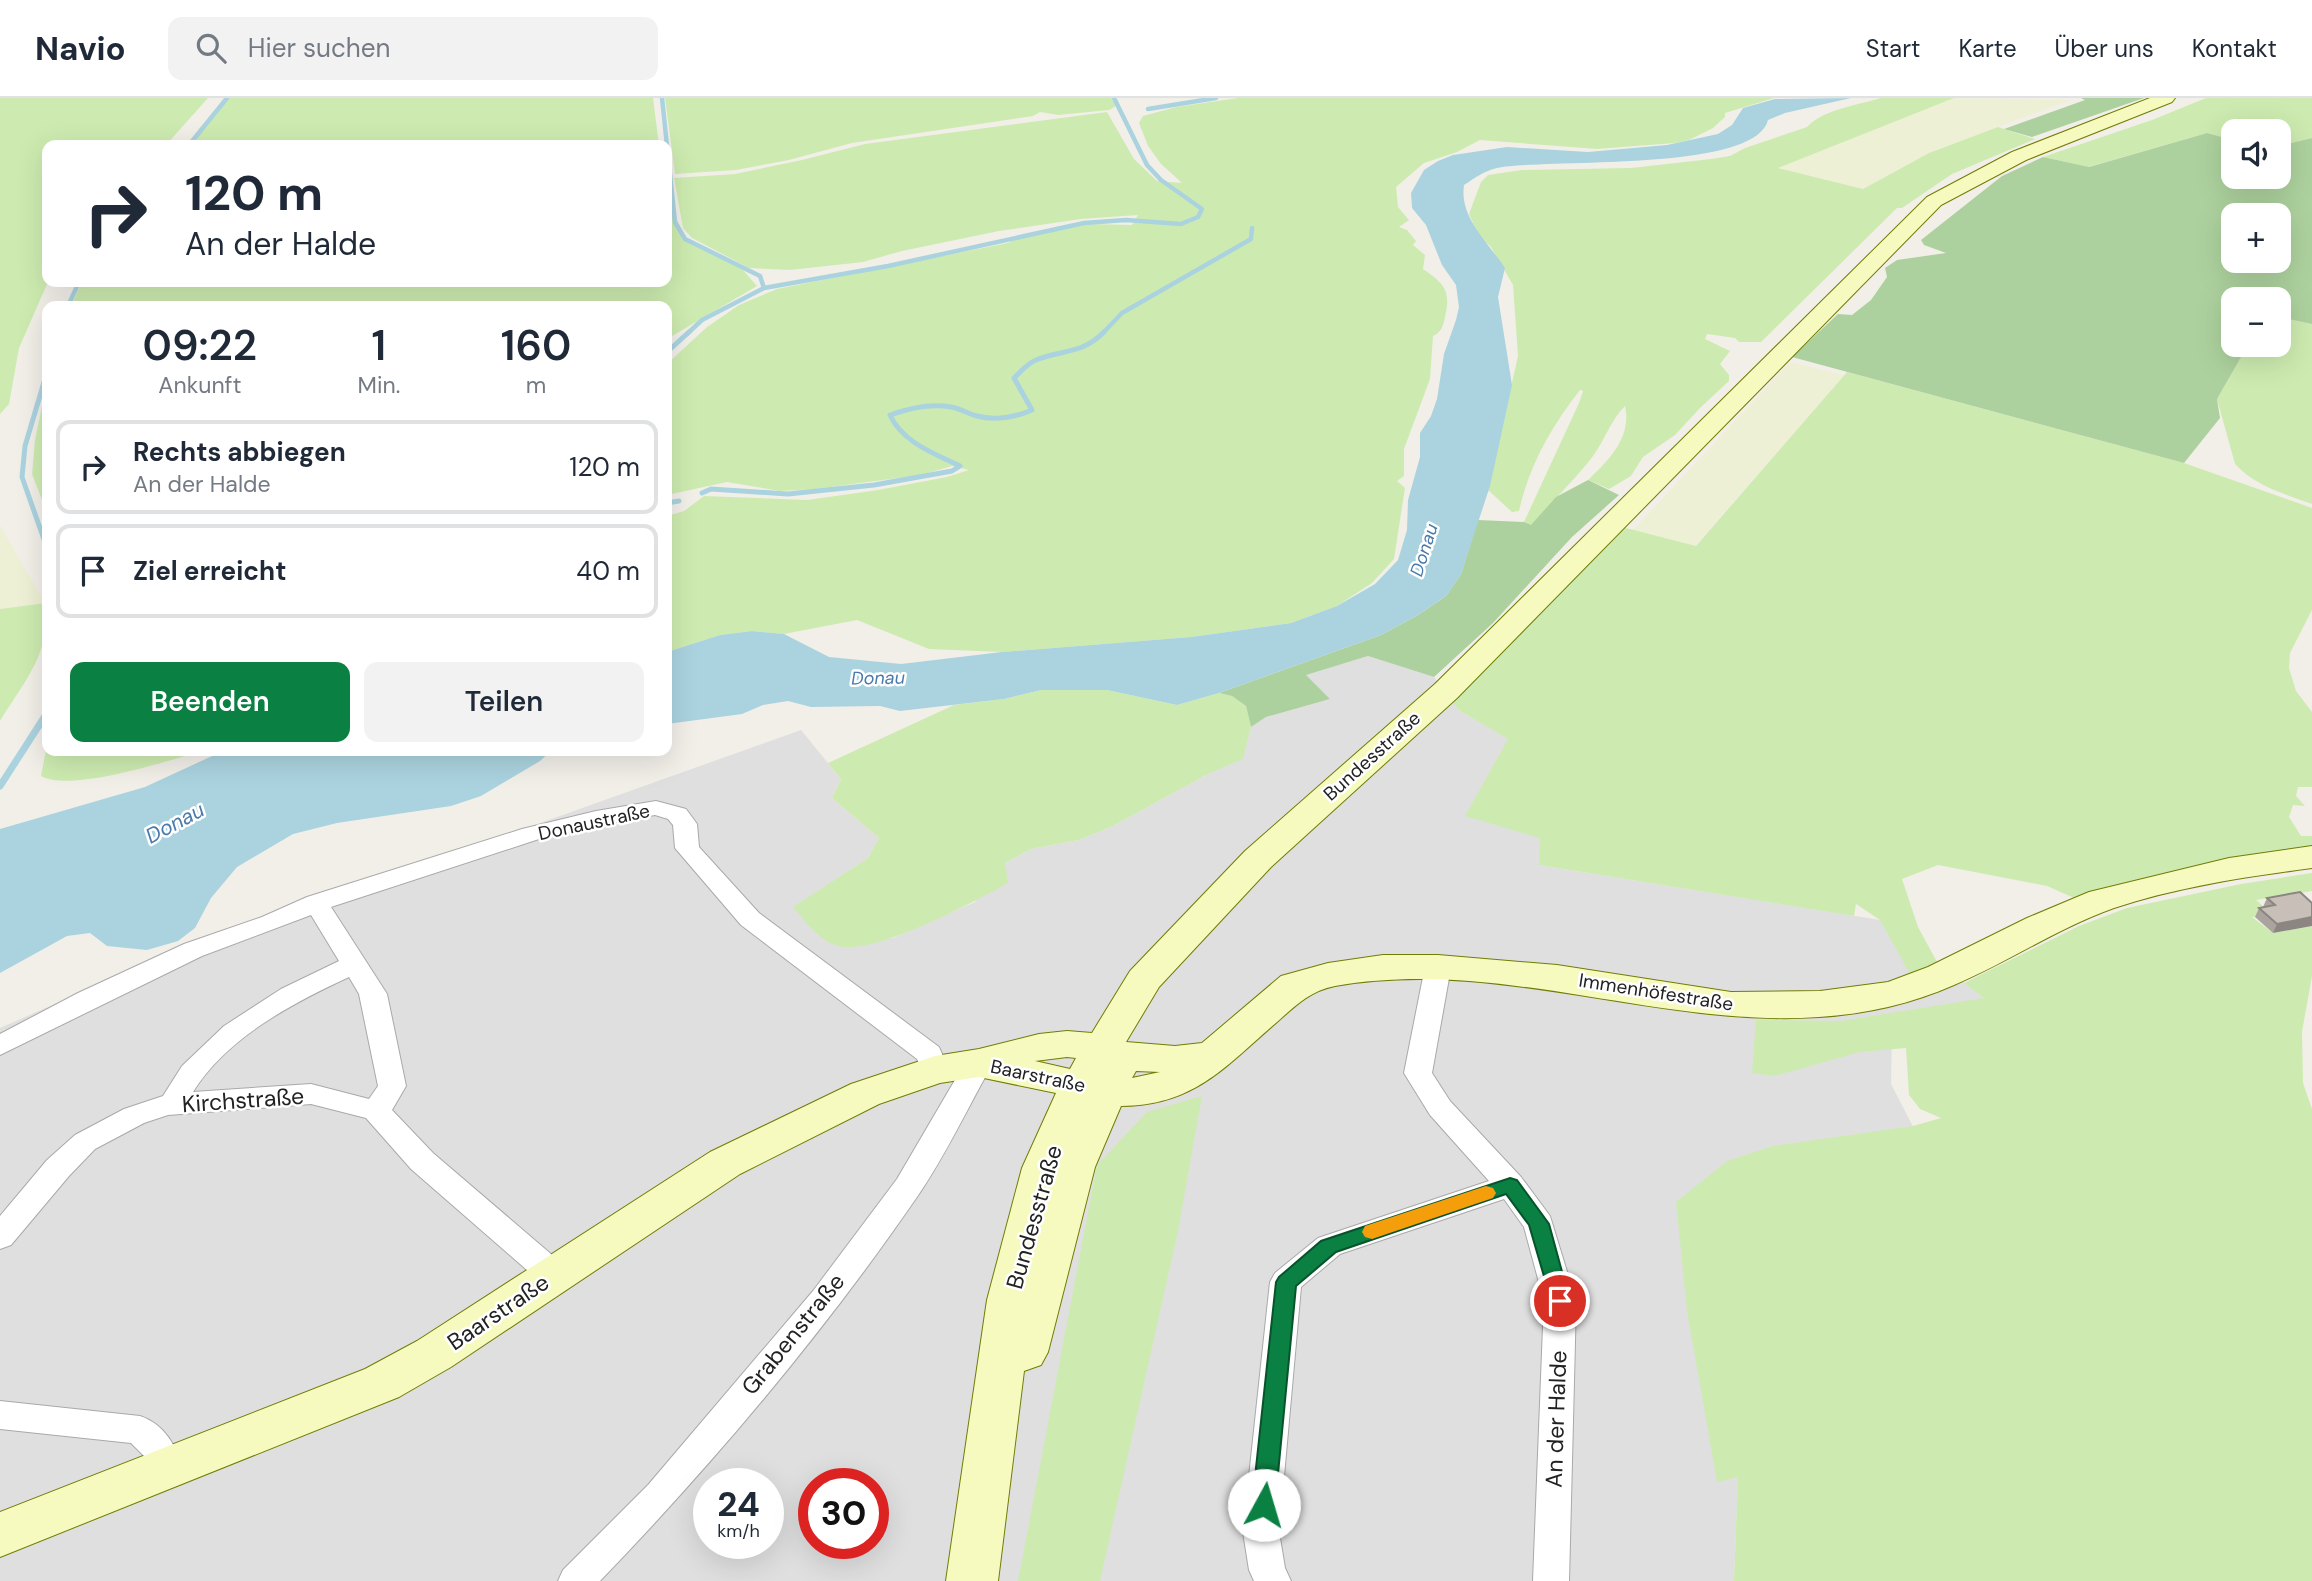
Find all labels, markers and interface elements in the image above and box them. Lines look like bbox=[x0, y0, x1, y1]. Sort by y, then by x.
search box bbox=[168, 17, 658, 80]
text: Navio bbox=[35, 27, 126, 70]
icon: search bbox=[192, 29, 230, 67]
text: Hier suchen bbox=[248, 31, 390, 65]
text: Start bbox=[1866, 33, 1920, 64]
text: Karte bbox=[1958, 33, 2017, 64]
text: Über uns bbox=[2055, 33, 2154, 64]
text: Kontakt bbox=[2192, 33, 2277, 64]
map controls bbox=[2221, 119, 2291, 357]
button: sound bbox=[2221, 119, 2291, 189]
text: 120 m bbox=[185, 161, 323, 225]
icon: right bbox=[70, 168, 161, 259]
button: + bbox=[2221, 203, 2291, 273]
text: An der Halde bbox=[185, 223, 376, 265]
button: − bbox=[2221, 287, 2291, 357]
text: 09:22 bbox=[143, 318, 257, 373]
text: 1 bbox=[372, 318, 386, 373]
text: 160 bbox=[501, 318, 571, 373]
text: Ankunft bbox=[158, 370, 241, 400]
text: Min. bbox=[358, 370, 400, 400]
text: m bbox=[526, 370, 546, 400]
text: Rechts abbiegen bbox=[133, 435, 346, 469]
icon: right bbox=[74, 448, 112, 486]
text: 120 m bbox=[569, 450, 640, 484]
text: An der Halde bbox=[133, 469, 271, 499]
water label: Donau bbox=[1404, 521, 1444, 579]
icon: arrive bbox=[74, 552, 112, 590]
text: Ziel erreicht bbox=[133, 554, 286, 588]
text: 40 m bbox=[576, 554, 640, 588]
button: Beenden bbox=[70, 662, 350, 742]
button: Teilen bbox=[364, 662, 644, 742]
water label: Donau bbox=[851, 666, 905, 690]
street label: Bundesstraße bbox=[1318, 706, 1426, 806]
water label: Donau bbox=[141, 796, 209, 850]
street label: Donaustraße bbox=[536, 798, 652, 846]
street label: Immenhöfestraße bbox=[1577, 967, 1735, 1017]
street label: Baarstraße bbox=[988, 1054, 1088, 1098]
street label: Kirchstraße bbox=[181, 1081, 305, 1119]
street label: Bundesstraße bbox=[999, 1142, 1069, 1292]
street label: Baarstraße bbox=[441, 1267, 555, 1357]
street label: Grabenstraße bbox=[735, 1267, 851, 1401]
pin bbox=[1530, 1271, 1590, 1331]
icon: arrive bbox=[1541, 1282, 1579, 1320]
street label: An der Halde bbox=[1539, 1350, 1573, 1488]
speed limit sign: 30 bbox=[798, 1468, 889, 1559]
position arrow bbox=[1227, 1468, 1301, 1542]
text: 24 bbox=[717, 1481, 760, 1527]
text: km/h bbox=[717, 1519, 760, 1543]

